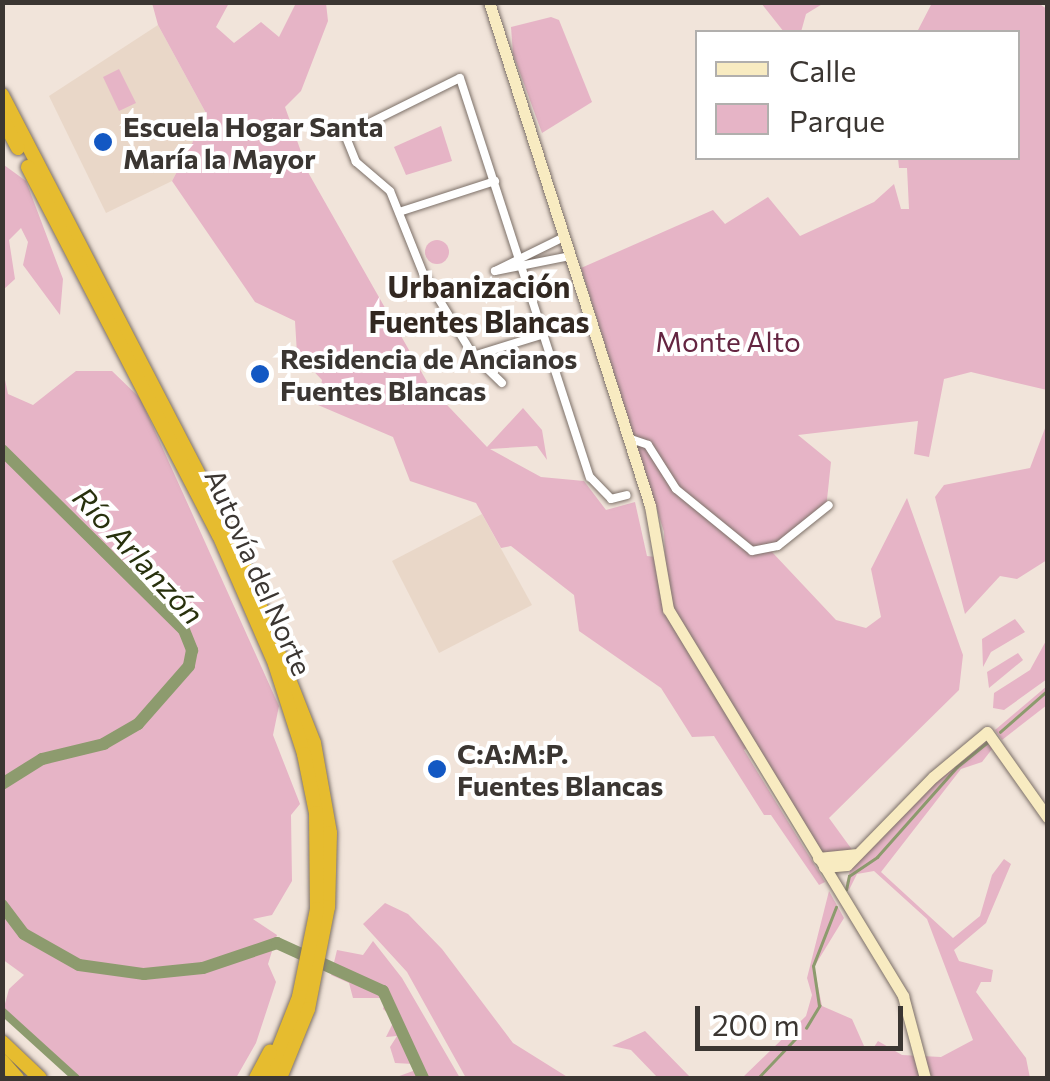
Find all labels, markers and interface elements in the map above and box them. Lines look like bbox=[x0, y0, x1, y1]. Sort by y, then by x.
legend bbox=[695, 30, 1020, 160]
text: Calle bbox=[789, 51, 856, 88]
text: Parque bbox=[789, 101, 885, 138]
place label: Escuela Hogar Santa María la Mayor bbox=[123, 109, 384, 175]
marker: Escuela Hogar Santa María la Mayor bbox=[92, 131, 114, 153]
district label: Urbanización Fuentes Blancas bbox=[369, 268, 589, 338]
park label: Monte Alto bbox=[655, 324, 801, 358]
place label: Residencia de Ancianos Fuentes Blancas bbox=[280, 341, 577, 407]
marker: Residencia de Ancianos Fuentes Blancas bbox=[249, 363, 271, 385]
street label: Autovía del Norte bbox=[198, 464, 320, 680]
water label: Río Arlanzón bbox=[66, 479, 212, 631]
place label: C:A:M:P. Fuentes Blancas bbox=[457, 736, 663, 802]
marker: C:A:M:P. Fuentes Blancas bbox=[426, 758, 448, 780]
scale bar bbox=[700, 986, 908, 1048]
text: 200 m bbox=[712, 1005, 800, 1042]

